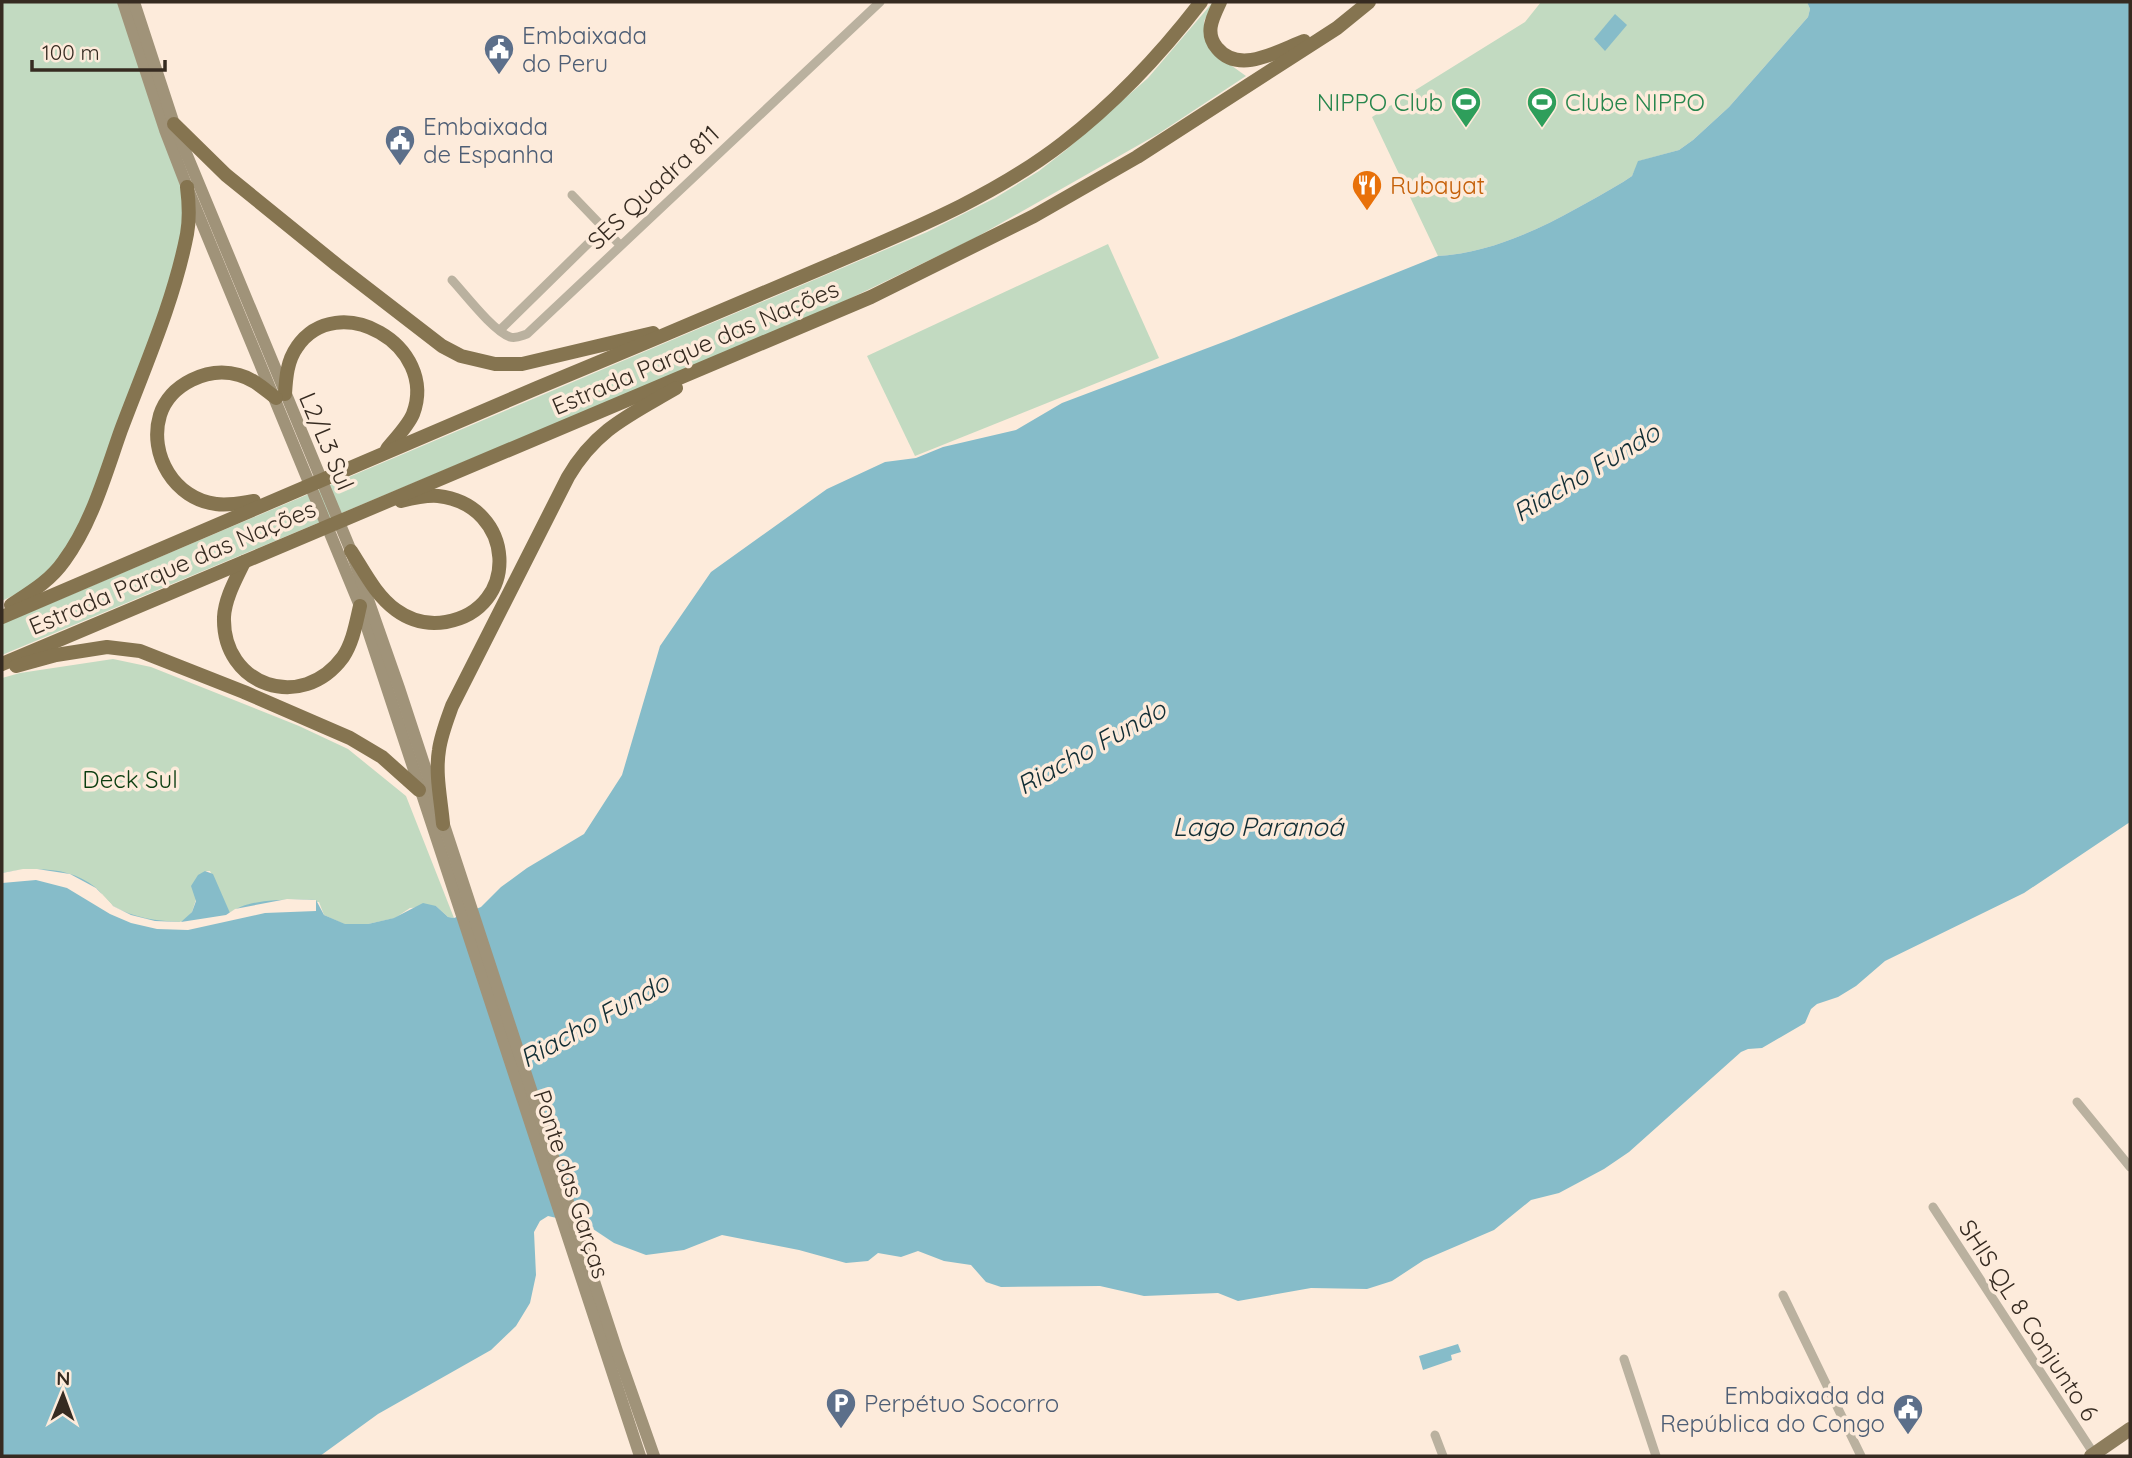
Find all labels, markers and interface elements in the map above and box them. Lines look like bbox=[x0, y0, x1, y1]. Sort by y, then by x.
place label: Embaixada do Peru bbox=[522, 20, 647, 78]
scale bar bbox=[32, 28, 164, 72]
public building icon: Embaixada do Peru bbox=[482, 32, 516, 76]
text: 100 m bbox=[42, 39, 100, 65]
sports icon: NIPPO Club bbox=[1449, 85, 1483, 129]
sports icon: Clube NIPPO bbox=[1525, 85, 1559, 129]
place label: NIPPO Club bbox=[1317, 87, 1443, 117]
place label: Clube NIPPO bbox=[1565, 87, 1705, 117]
place label: Embaixada de Espanha bbox=[423, 111, 554, 169]
street label: SES Quadra 811 bbox=[581, 118, 725, 256]
public building icon: Embaixada de Espanha bbox=[383, 123, 417, 167]
restaurant icon: Rubayat bbox=[1350, 168, 1384, 212]
place label: Rubayat bbox=[1390, 170, 1485, 200]
street label: Estrada Parque das Nações bbox=[547, 273, 843, 421]
street label: L2/L3 Sul bbox=[293, 388, 361, 494]
water label: Riacho Fundo bbox=[1507, 415, 1666, 529]
street label: Estrada Parque das Nações bbox=[24, 493, 320, 641]
water label: Riacho Fundo bbox=[1011, 692, 1172, 802]
park label: Deck Sul bbox=[82, 764, 178, 794]
water label: Lago Paranoá bbox=[1172, 810, 1345, 843]
water label: Riacho Fundo bbox=[514, 965, 675, 1075]
street label: Ponte das Garças bbox=[527, 1086, 617, 1282]
street label: SHIS QL 8 Conjunto 6 bbox=[1953, 1214, 2105, 1426]
north arrow bbox=[28, 1360, 98, 1430]
text: N bbox=[56, 1366, 70, 1390]
place label: Embaixada da República do Congo bbox=[1660, 1380, 1885, 1438]
parking icon: Perpétuo Socorro bbox=[824, 1386, 858, 1430]
place label: Perpétuo Socorro bbox=[864, 1388, 1059, 1418]
public building icon: Embaixada da República do Congo bbox=[1891, 1392, 1925, 1436]

